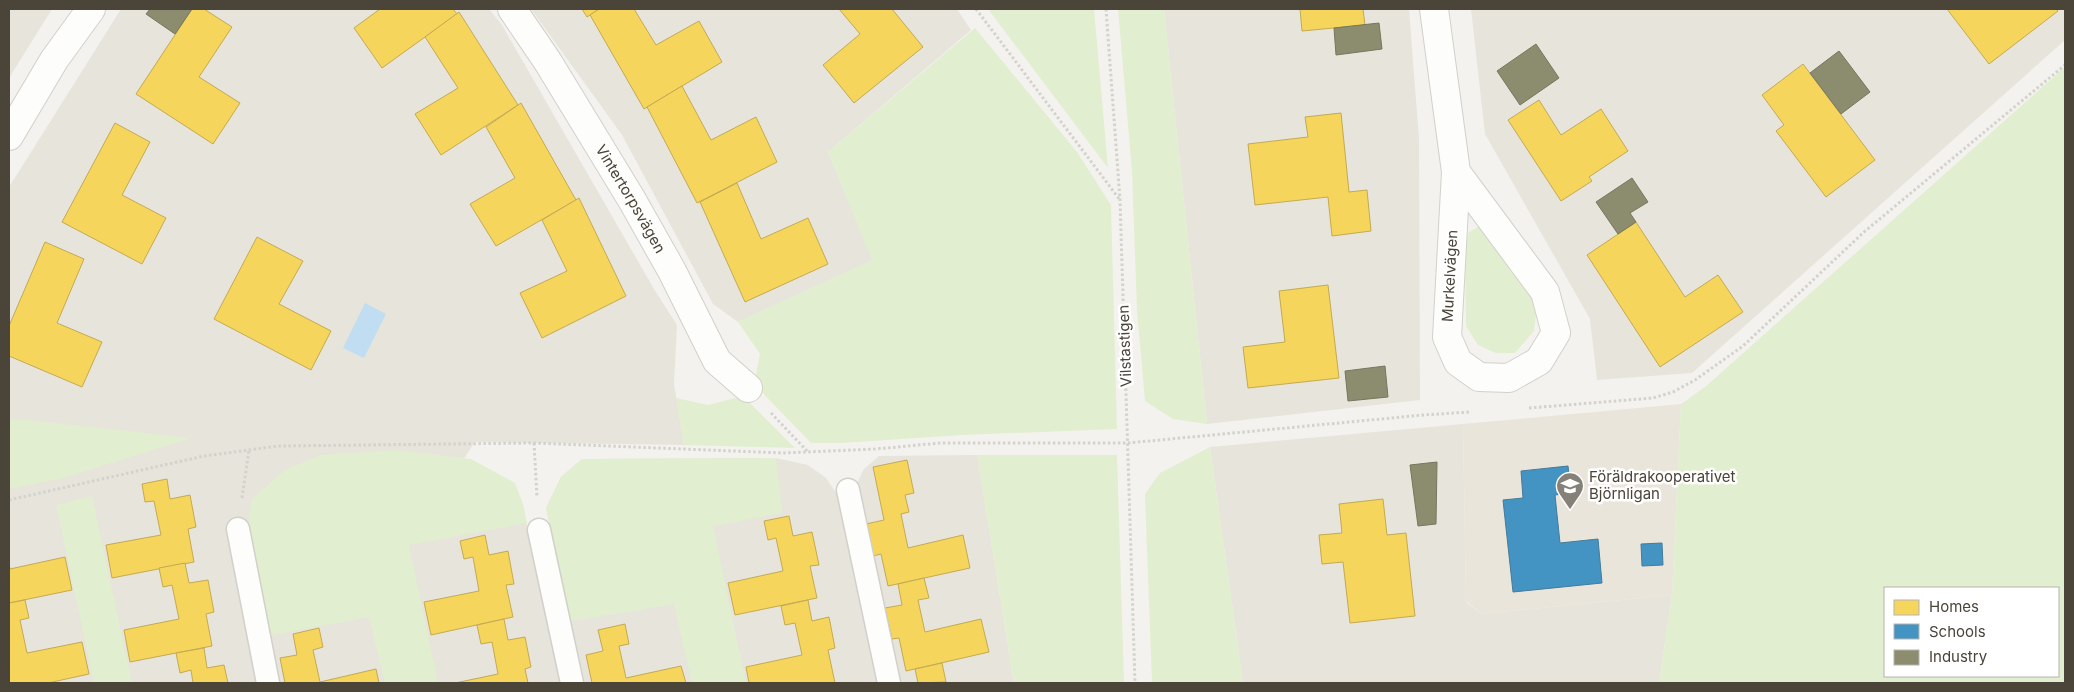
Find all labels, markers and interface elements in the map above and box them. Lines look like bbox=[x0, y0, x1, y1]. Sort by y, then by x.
street label: Vintertorpsvägen bbox=[592, 141, 670, 256]
street label: Murkelvägen bbox=[1438, 229, 1461, 323]
street label: Vilstastigen bbox=[1114, 305, 1135, 387]
place label: Föräldrakooperativet Björnligan bbox=[1589, 467, 1736, 503]
school or university icon: Föräldrakooperativet Björnligan bbox=[1555, 471, 1585, 510]
legend bbox=[1884, 587, 2059, 677]
text: Homes bbox=[1929, 597, 1979, 616]
text: Schools bbox=[1929, 622, 1986, 641]
text: Industry bbox=[1929, 647, 1988, 666]

